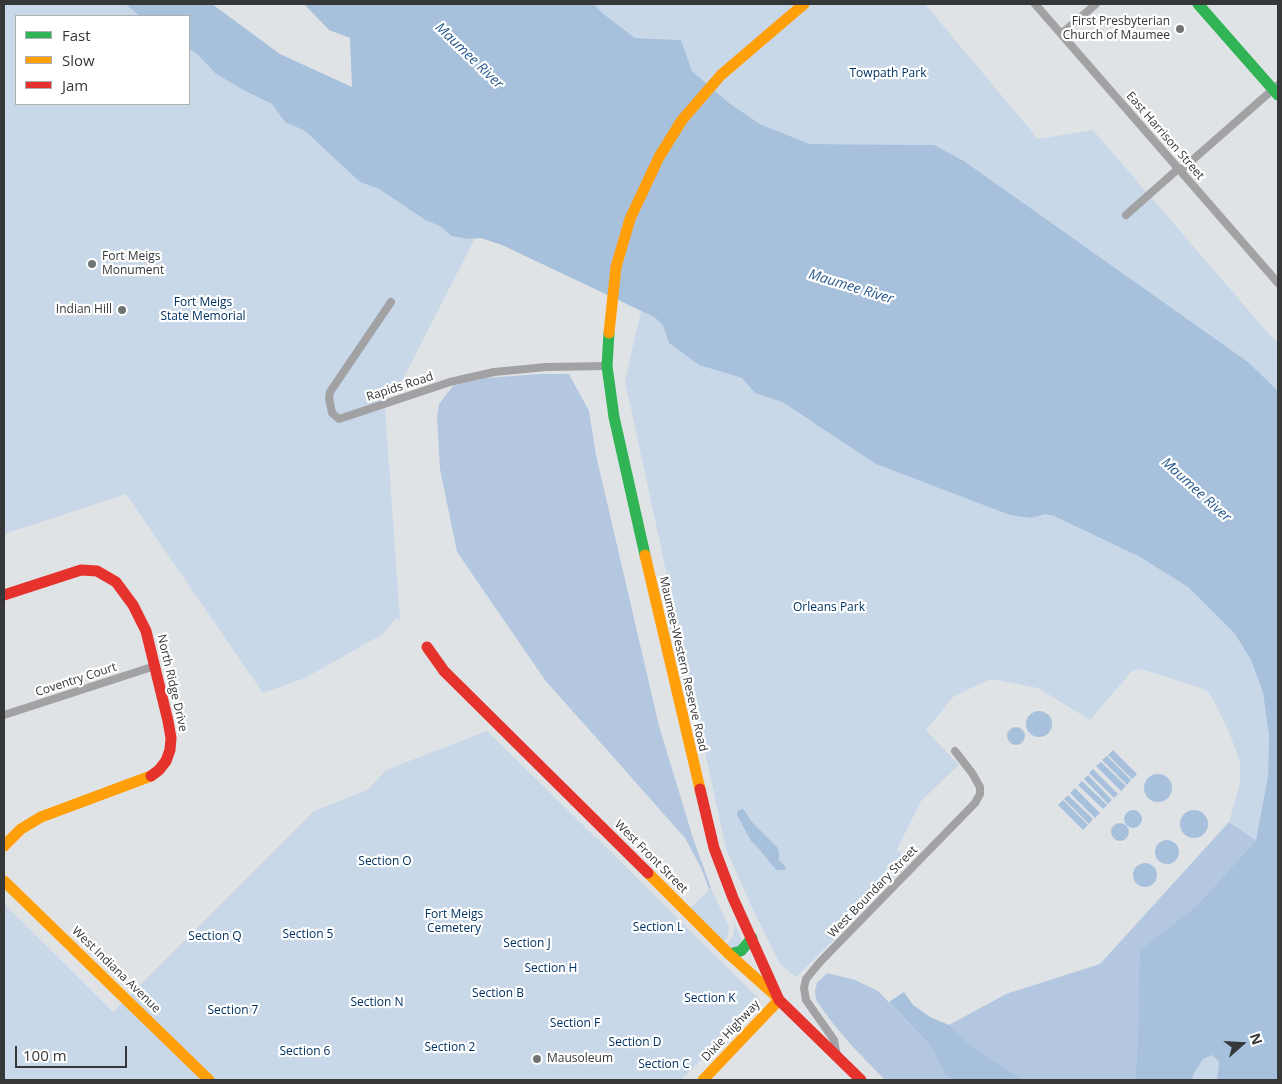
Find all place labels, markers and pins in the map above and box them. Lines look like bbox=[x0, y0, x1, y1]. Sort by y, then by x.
place label: First Presbyterian Church of Maumee bbox=[1063, 15, 1170, 43]
marker: First Presbyterian Church of Maumee bbox=[1174, 23, 1186, 35]
place label: Fort Meigs Monument bbox=[102, 250, 164, 278]
marker: Fort Meigs Monument bbox=[86, 258, 98, 270]
place label: Indian Hill bbox=[56, 303, 112, 317]
marker: Indian Hill bbox=[116, 304, 128, 316]
place label: Mausoleum bbox=[547, 1052, 613, 1066]
marker: Mausoleum bbox=[531, 1053, 543, 1065]

